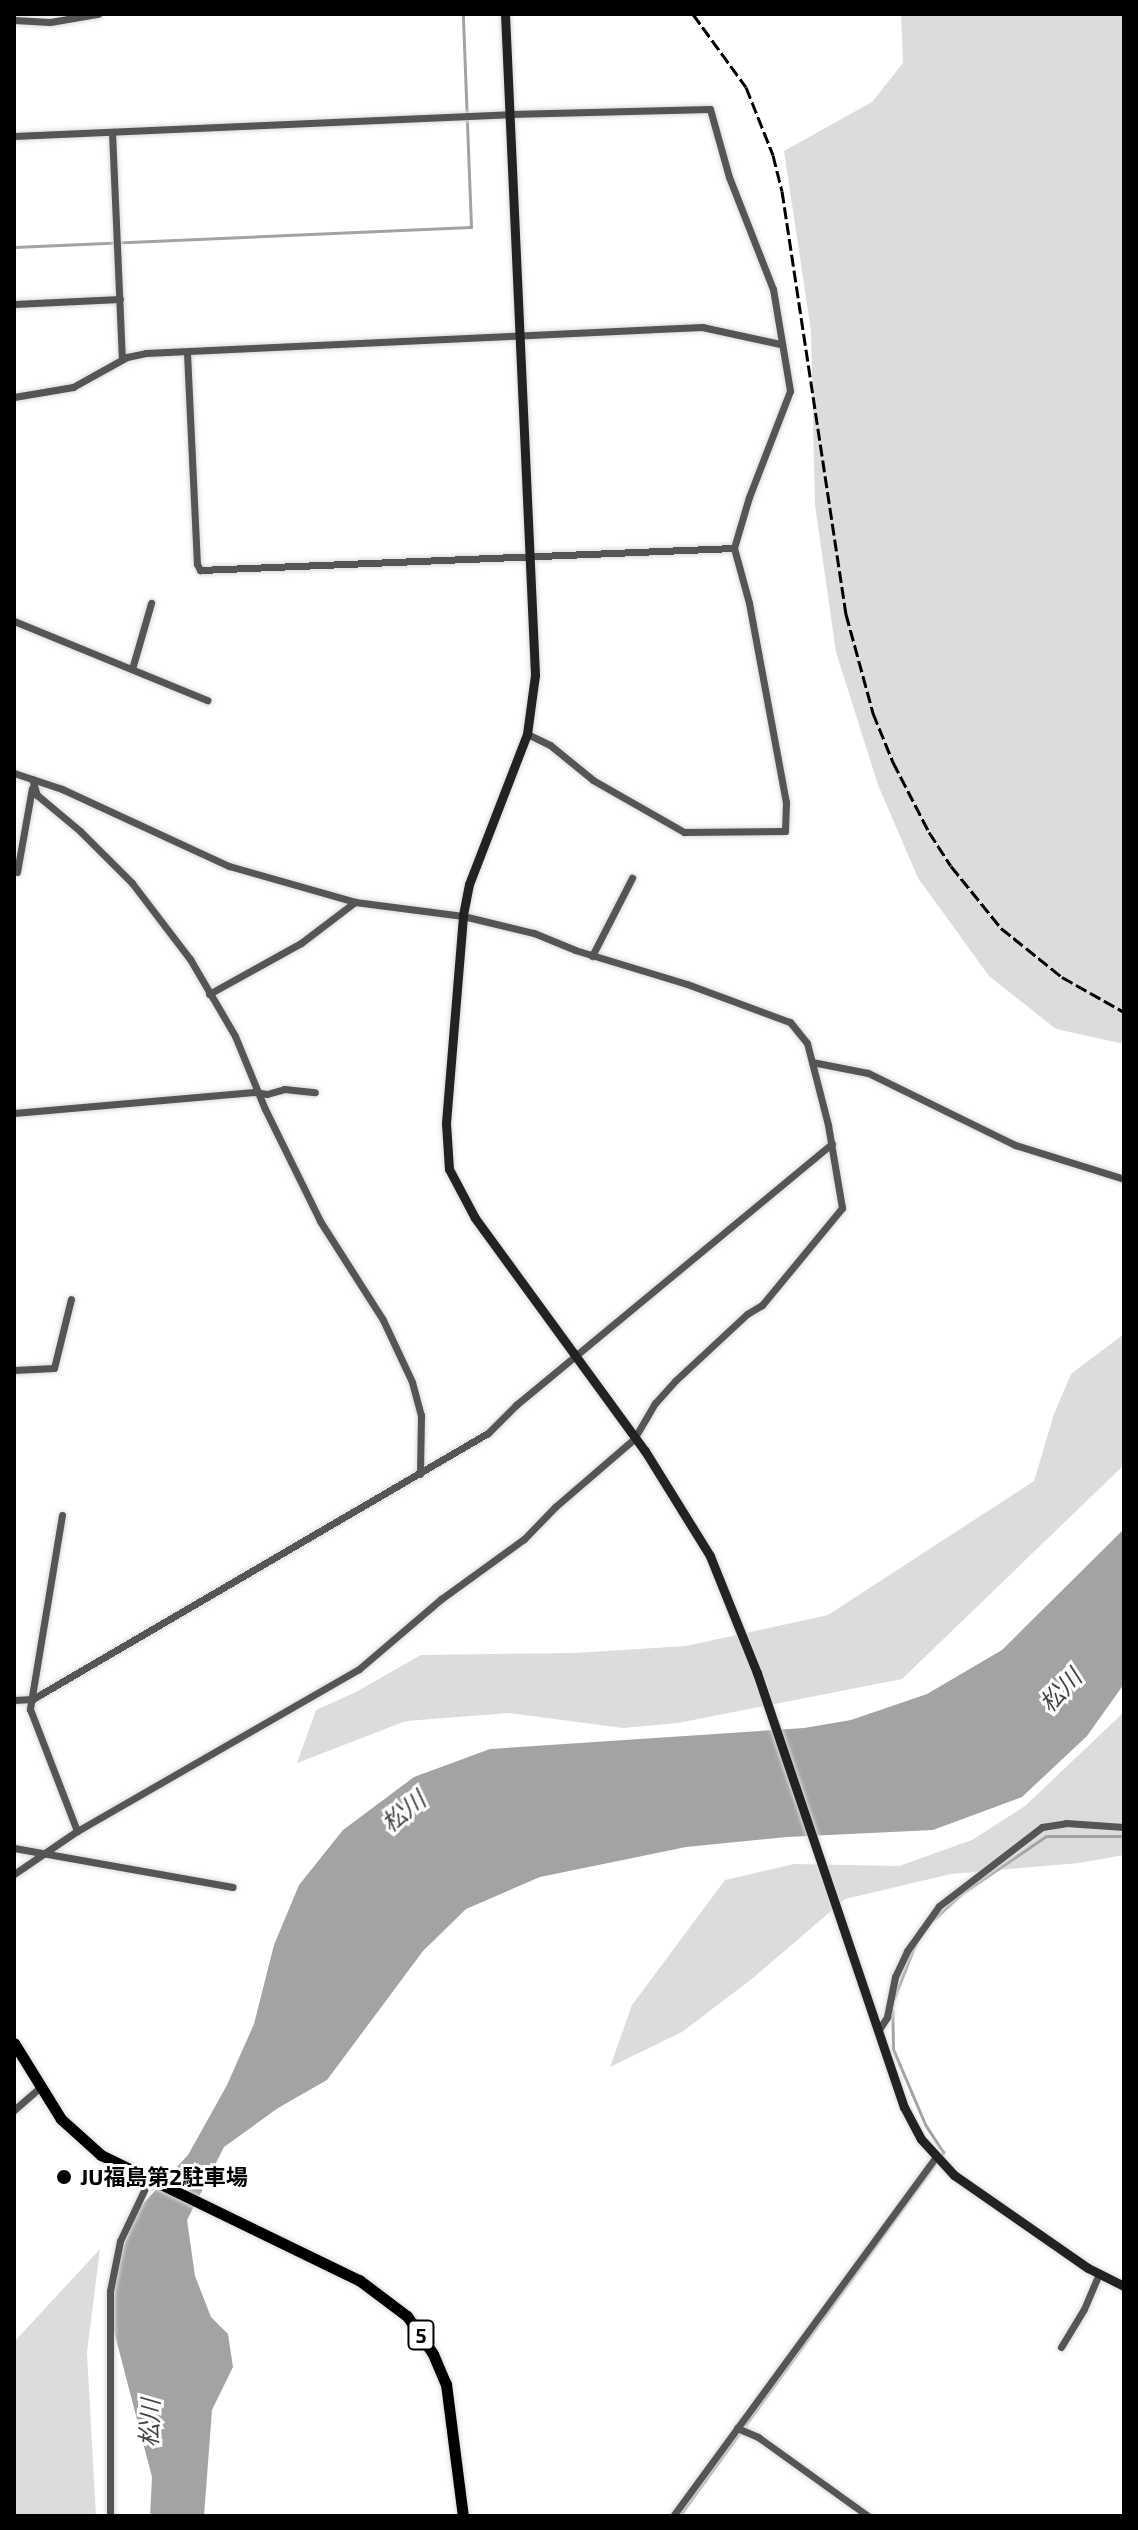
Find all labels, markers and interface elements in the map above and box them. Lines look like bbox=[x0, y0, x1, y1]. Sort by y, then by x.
water label: 松川 bbox=[1033, 1663, 1087, 1717]
water label: 松川 bbox=[375, 1785, 431, 1837]
place label: JU福島第2駐車場 bbox=[80, 2164, 248, 2190]
marker: JU福島第2駐車場 bbox=[55, 2168, 73, 2186]
road number: 5 bbox=[407, 2319, 435, 2351]
water label: 松川 bbox=[134, 2399, 164, 2447]

